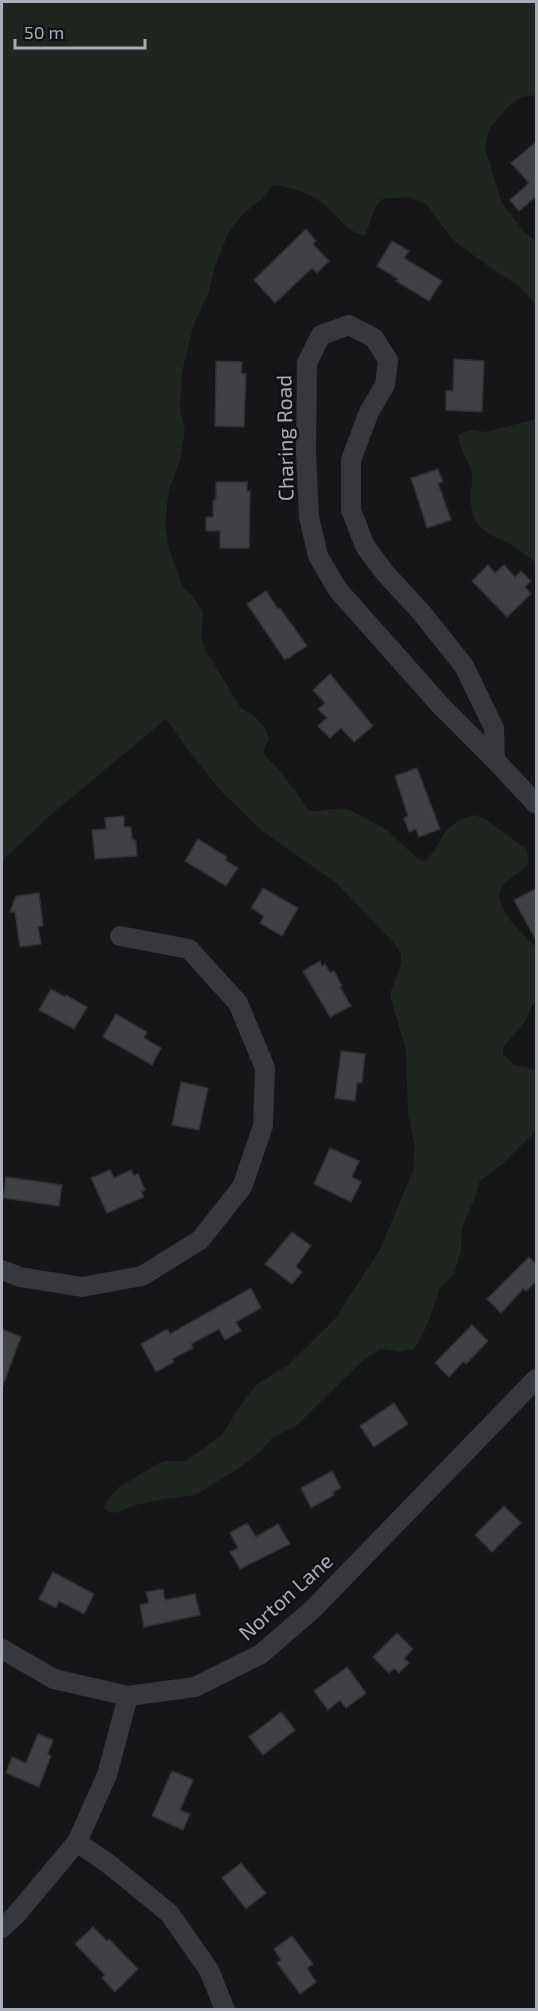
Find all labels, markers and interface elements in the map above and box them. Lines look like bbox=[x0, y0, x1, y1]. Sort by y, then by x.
scale bar bbox=[15, 12, 146, 50]
text: 50 m bbox=[24, 21, 64, 43]
street label: Charing Road bbox=[270, 375, 298, 501]
street label: Norton Lane bbox=[233, 1547, 337, 1645]

